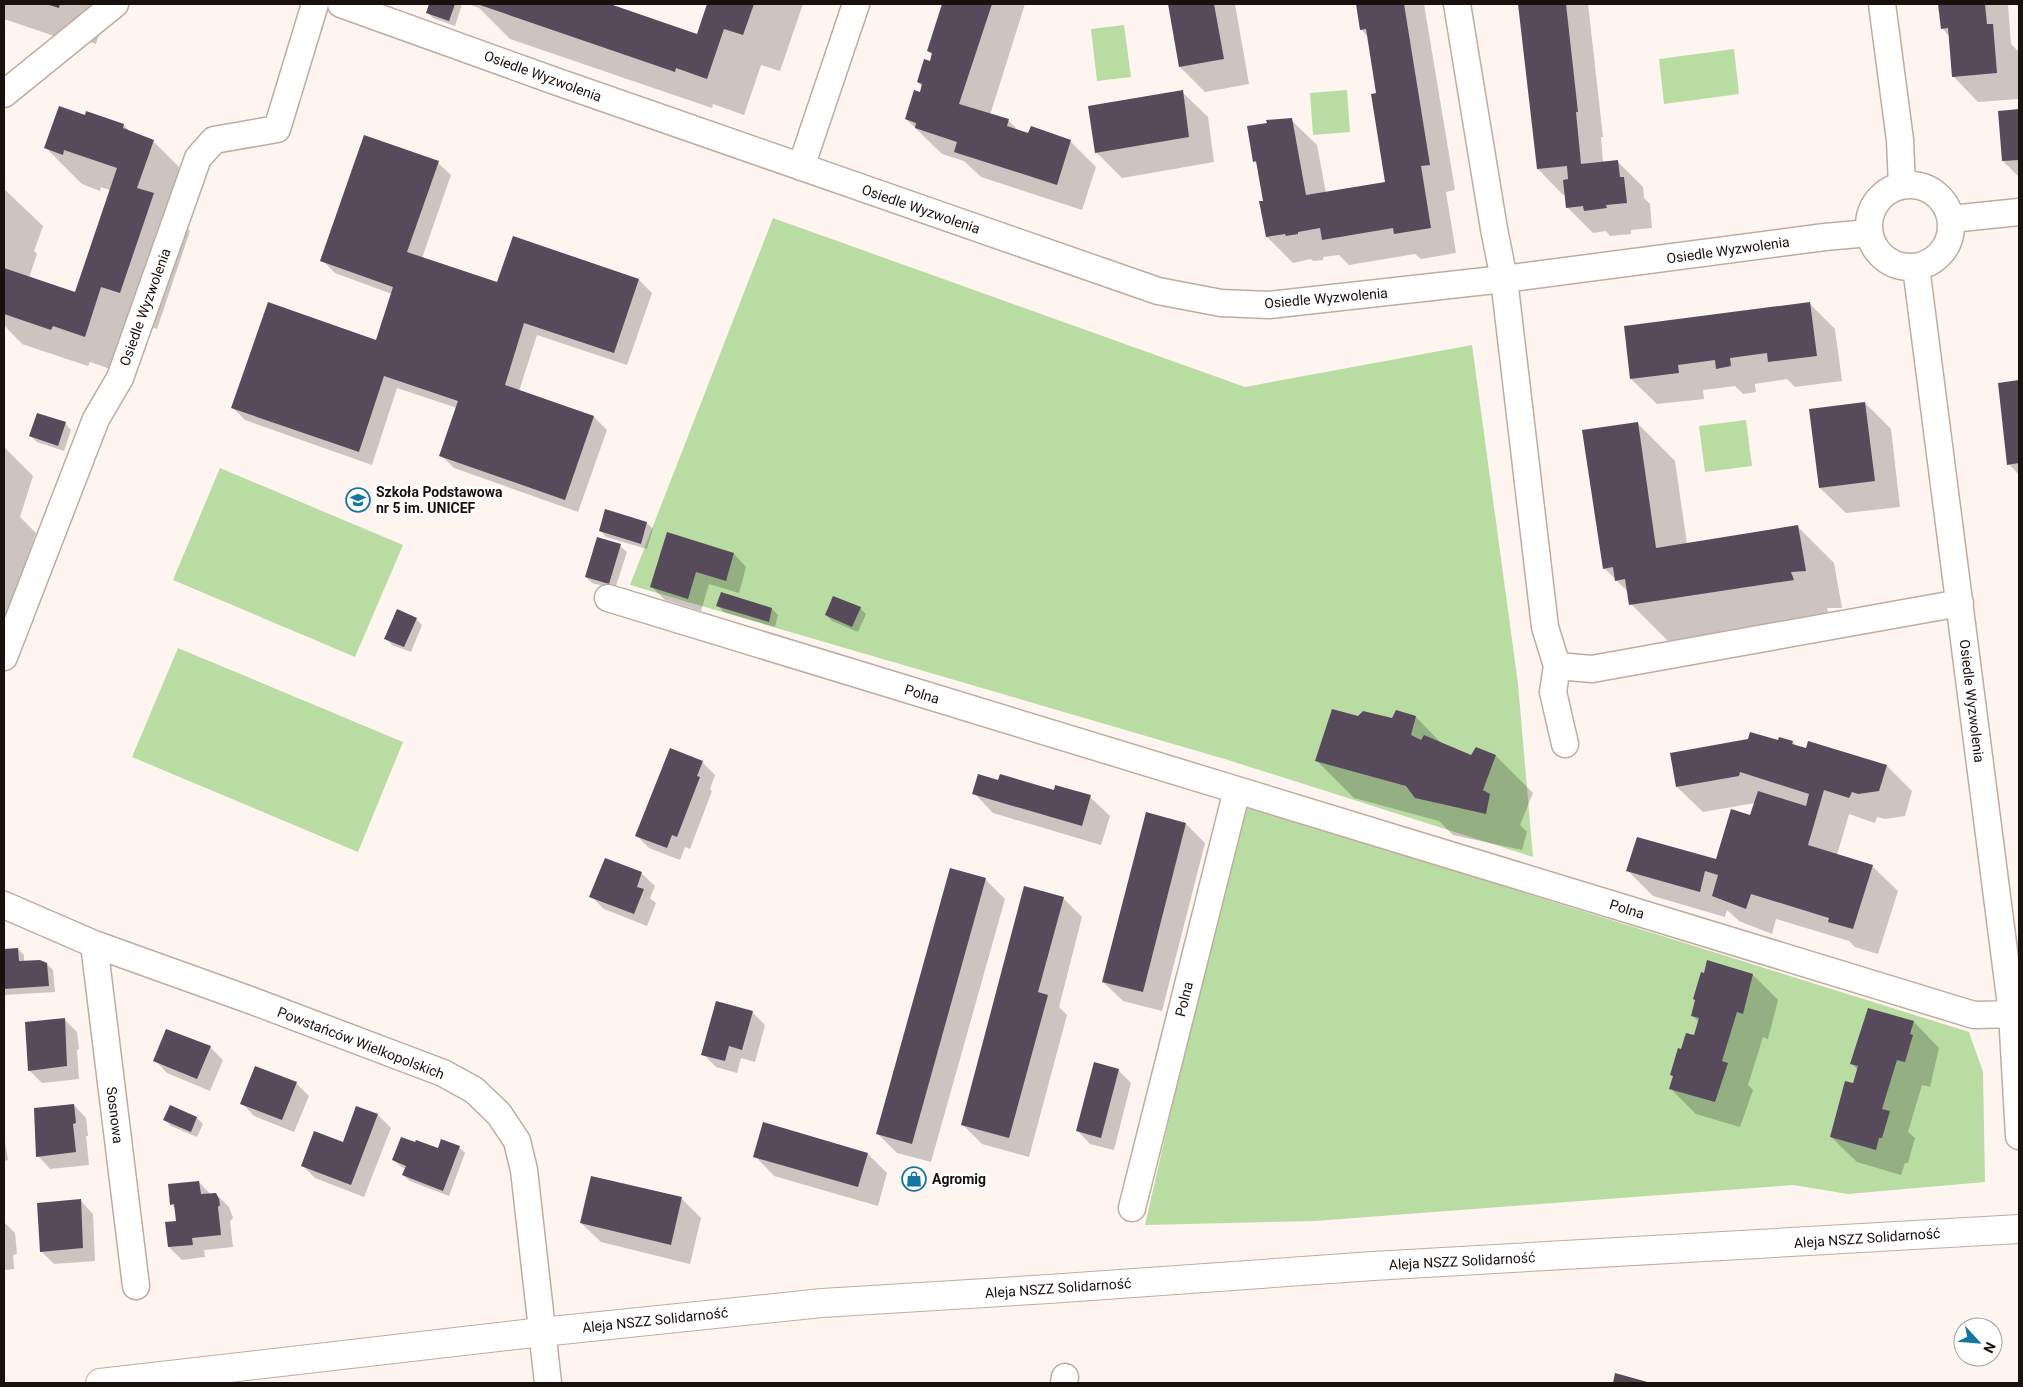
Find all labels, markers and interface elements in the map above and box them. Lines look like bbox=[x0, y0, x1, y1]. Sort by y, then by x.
street label: Osiedle Wyzwolenia bbox=[482, 47, 604, 105]
street label: Osiedle Wyzwolenia bbox=[860, 181, 982, 237]
street label: Osiedle Wyzwolenia bbox=[1666, 233, 1790, 267]
street label: Osiedle Wyzwolenia bbox=[116, 246, 174, 368]
street label: Osiedle Wyzwolenia bbox=[1264, 285, 1388, 311]
place label: Szkoła Podstawowa nr 5 im. UNICEF bbox=[376, 484, 503, 516]
school or university icon: Szkoła Podstawowa nr 5 im. UNICEF bbox=[345, 487, 371, 513]
street label: Osiedle Wyzwolenia bbox=[1957, 639, 1987, 763]
street label: Polna bbox=[903, 681, 941, 707]
street label: Polna bbox=[1608, 896, 1646, 922]
street label: Polna bbox=[1172, 980, 1196, 1018]
street label: Powstańców Wielkopolskich bbox=[275, 1004, 447, 1082]
street label: Sosnowa bbox=[104, 1086, 126, 1144]
shop icon: Agromig bbox=[901, 1166, 927, 1192]
place label: Agromig bbox=[932, 1171, 986, 1187]
street label: Aleja NSZZ Solidarność bbox=[1793, 1225, 1941, 1251]
street label: Aleja NSZZ Solidarność bbox=[1388, 1249, 1536, 1273]
street label: Aleja NSZZ Solidarność bbox=[984, 1275, 1132, 1301]
street label: Aleja NSZZ Solidarność bbox=[581, 1304, 729, 1336]
north arrow bbox=[1953, 1317, 2003, 1367]
text: N bbox=[1980, 1340, 1999, 1356]

